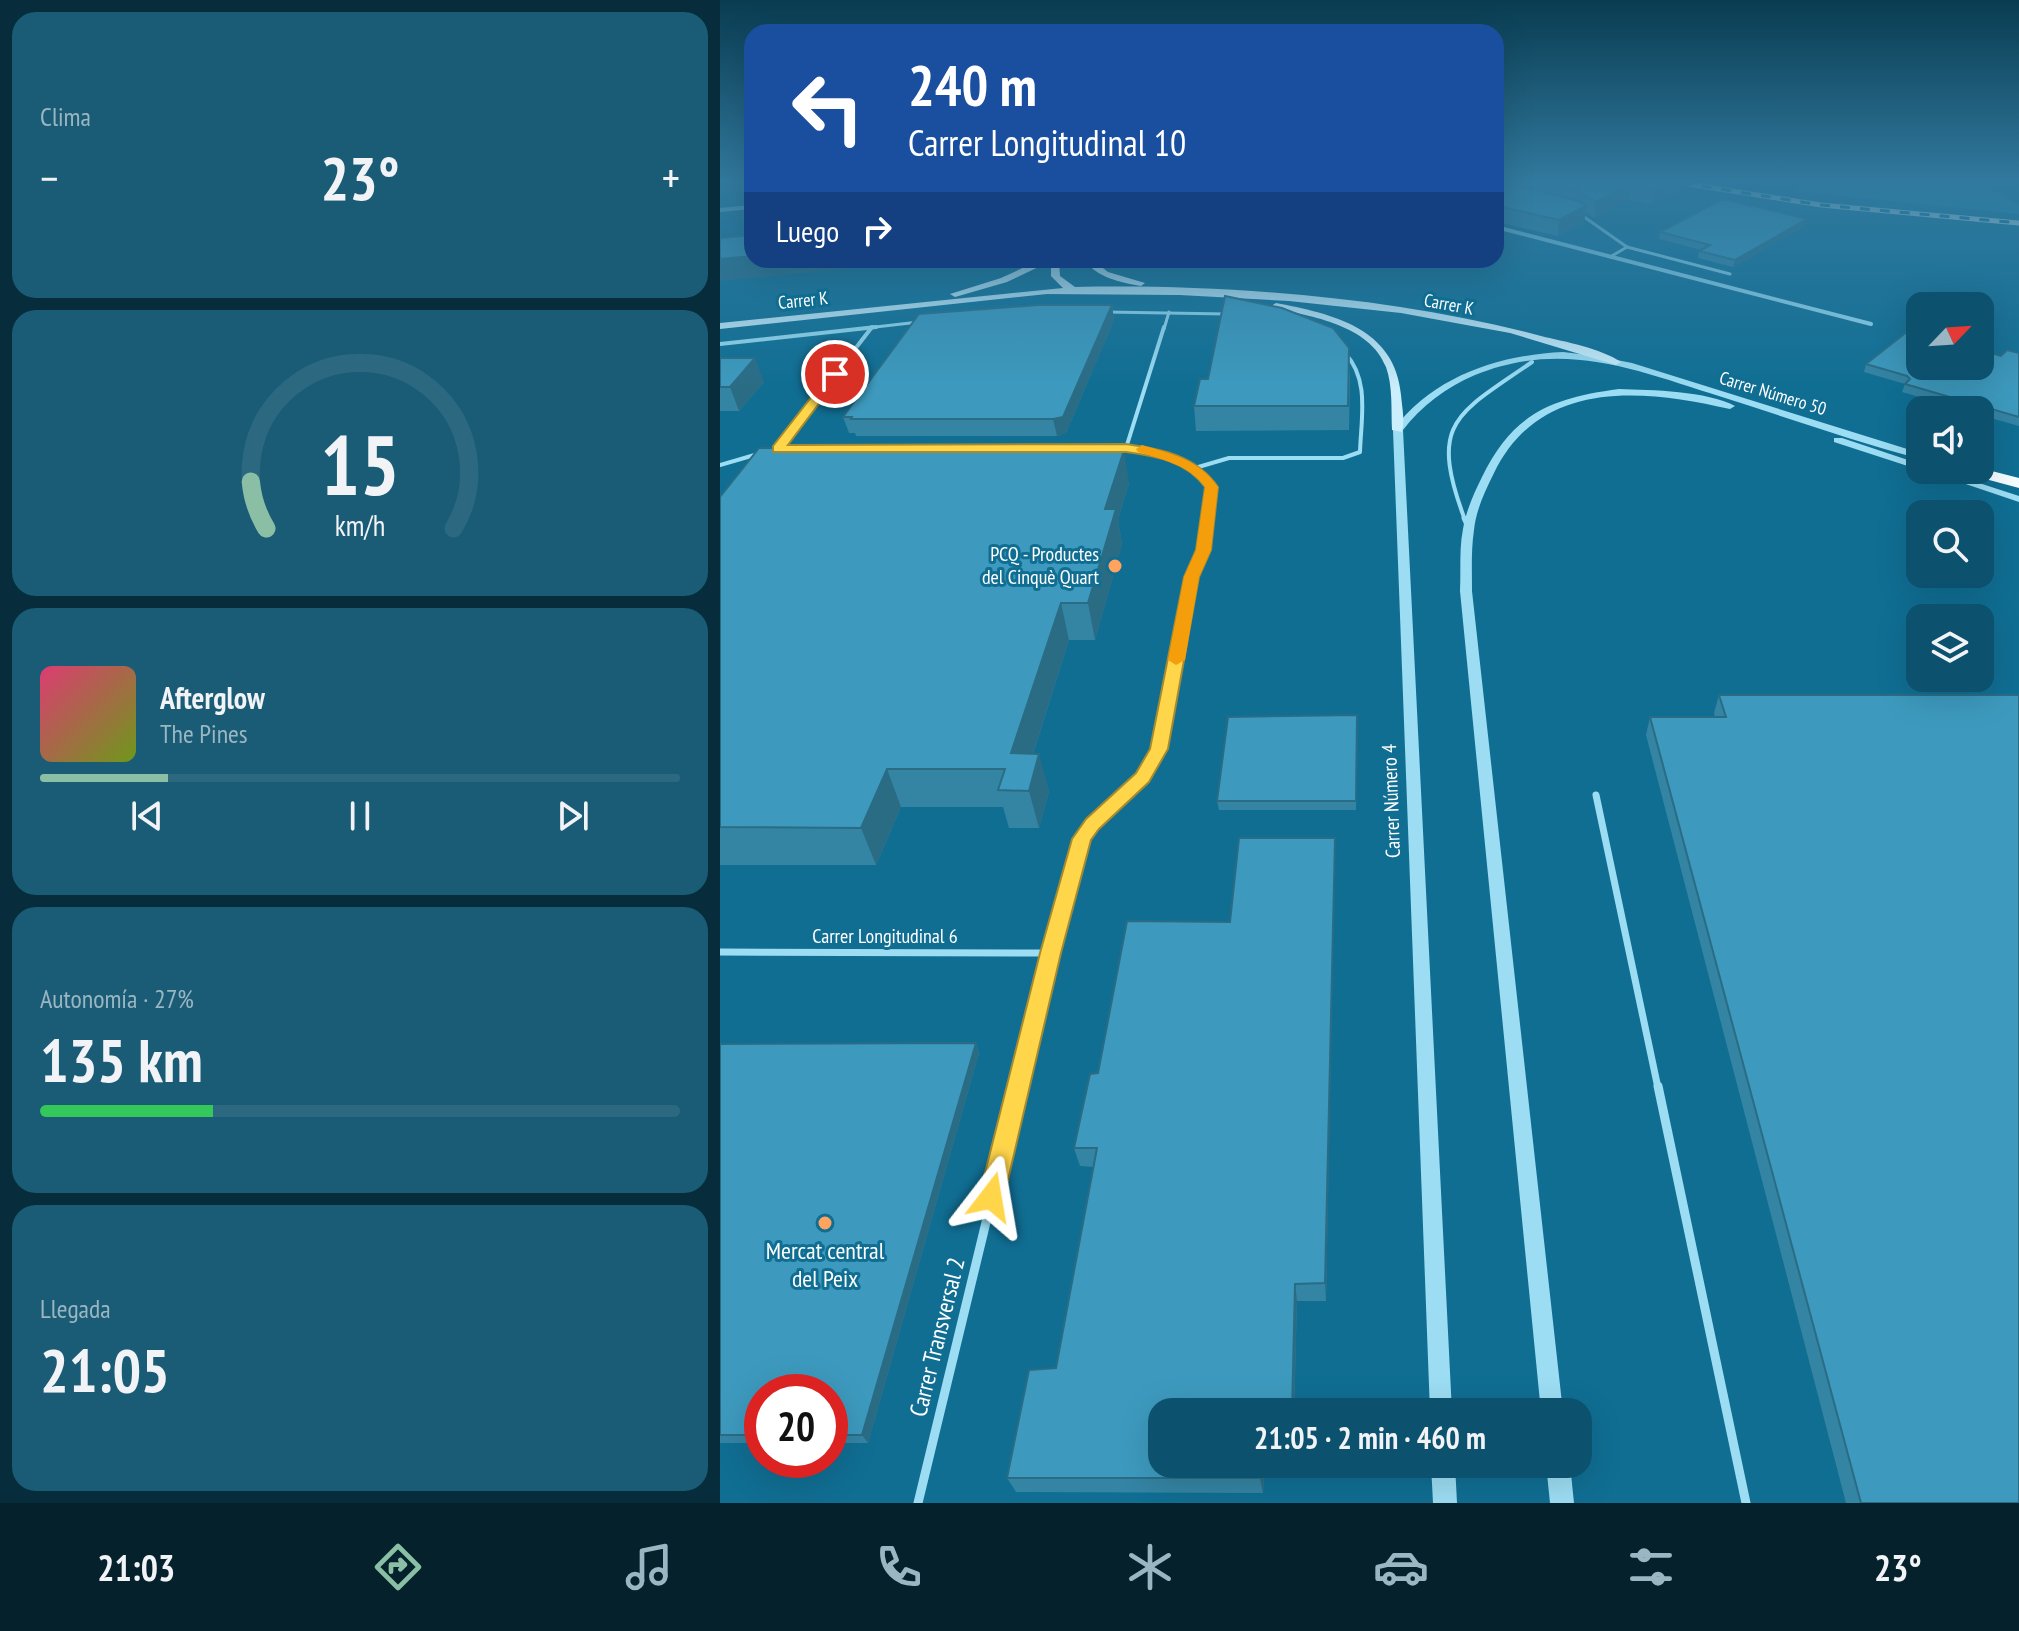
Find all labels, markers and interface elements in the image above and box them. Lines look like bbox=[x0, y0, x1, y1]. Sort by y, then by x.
text: 240 m bbox=[908, 49, 1037, 121]
icon: left bbox=[776, 56, 880, 160]
text: Clima bbox=[40, 100, 91, 133]
text: Carrer Longitudinal 10 bbox=[908, 119, 1186, 166]
text: 23° bbox=[320, 139, 400, 217]
text: − bbox=[40, 149, 58, 206]
text: + bbox=[662, 149, 680, 206]
icon: right bbox=[855, 208, 899, 252]
text: Luego bbox=[776, 211, 839, 250]
street label: Carrer K bbox=[777, 286, 829, 314]
street label: Carrer K bbox=[1422, 288, 1476, 320]
north arrow bbox=[1906, 292, 1994, 380]
map controls bbox=[1906, 292, 1994, 692]
pin bbox=[801, 340, 869, 408]
icon: arrive bbox=[813, 352, 857, 396]
street label: Carrer Número 50 bbox=[1717, 366, 1829, 420]
button: sound bbox=[1906, 396, 1994, 484]
text: 15 bbox=[320, 410, 400, 518]
button: search bbox=[1906, 500, 1994, 588]
text: km/h bbox=[335, 507, 385, 544]
place label: PCQ - Productes del Cinquè Quart bbox=[982, 541, 1099, 590]
marker: PCQ - Productes del Cinquè Quart bbox=[1106, 557, 1124, 575]
button: layers bbox=[1906, 604, 1994, 692]
text: Afterglow bbox=[160, 678, 265, 717]
text: The Pines bbox=[160, 717, 248, 750]
street label: Carrer Número 4 bbox=[1376, 744, 1406, 858]
icon: previous bbox=[125, 794, 169, 838]
icon: pause bbox=[338, 794, 382, 838]
icon: next bbox=[551, 794, 595, 838]
street label: Carrer Longitudinal 6 bbox=[812, 923, 958, 949]
text: Autonomía · 27% bbox=[40, 982, 194, 1015]
text: 135 km bbox=[40, 1021, 203, 1099]
position arrow bbox=[949, 1155, 1033, 1239]
marker: Mercat central del Peix bbox=[816, 1214, 834, 1232]
place label: Mercat central del Peix bbox=[766, 1235, 885, 1294]
street label: Carrer Transversal 2 bbox=[902, 1254, 972, 1420]
text: Llegada bbox=[40, 1292, 111, 1325]
text: 21:05 bbox=[40, 1331, 170, 1409]
speed limit sign: 20 bbox=[744, 1374, 848, 1478]
text: 21:05 · 2 min · 460 m bbox=[1254, 1418, 1486, 1457]
icon: directions bbox=[370, 1539, 426, 1595]
icon: music bbox=[621, 1539, 677, 1595]
icon: phone bbox=[871, 1539, 927, 1595]
icon: climate bbox=[1122, 1539, 1178, 1595]
icon: car bbox=[1373, 1539, 1429, 1595]
icon: filters bbox=[1623, 1539, 1679, 1595]
text: 21:03 bbox=[97, 1544, 175, 1591]
text: 23° bbox=[1874, 1544, 1922, 1591]

